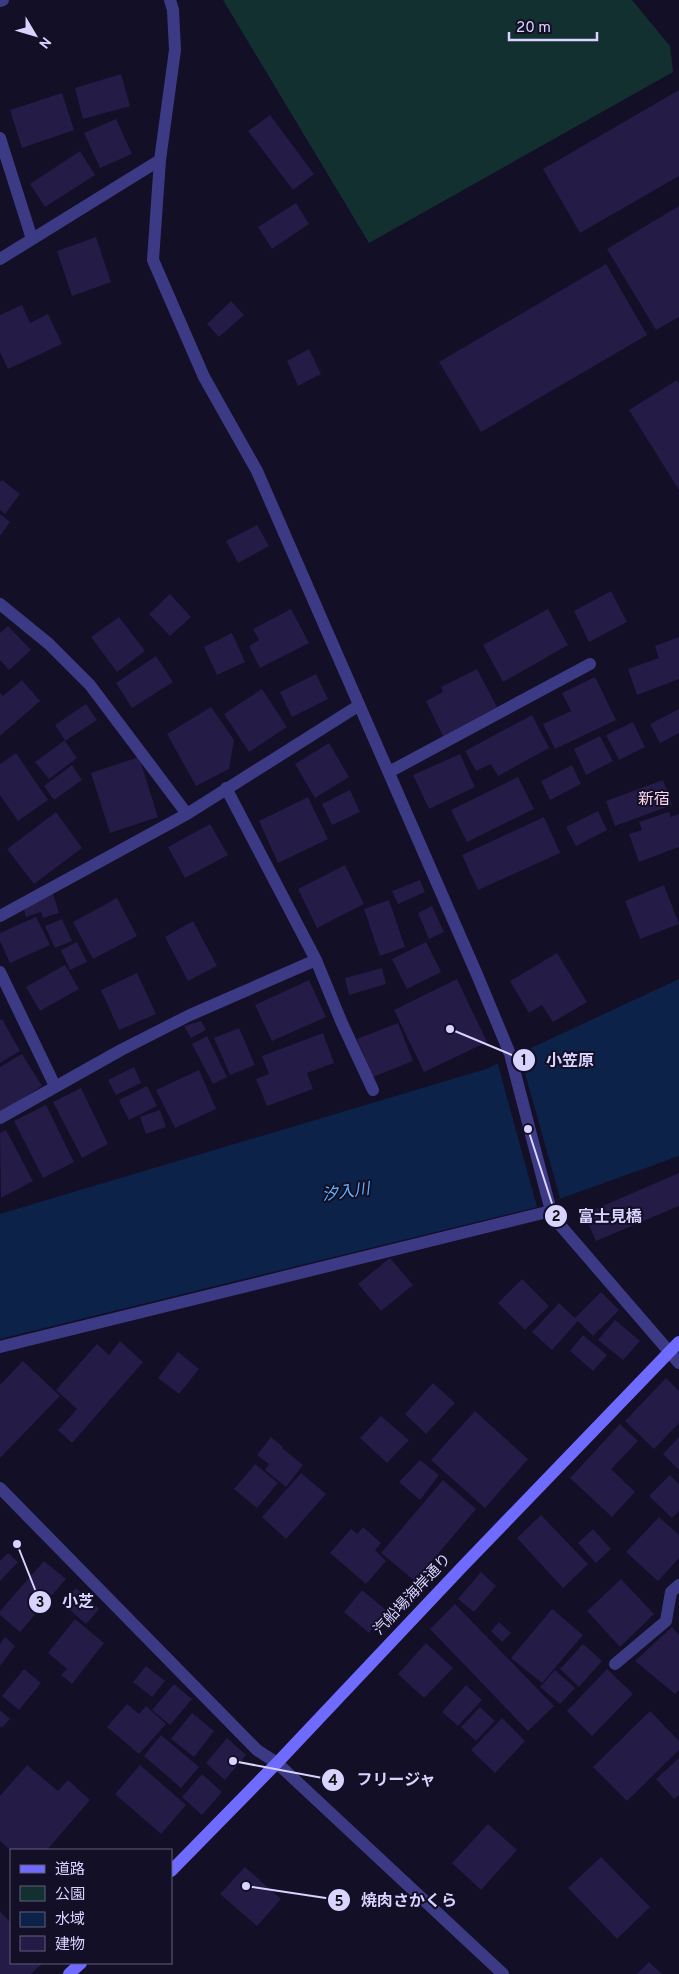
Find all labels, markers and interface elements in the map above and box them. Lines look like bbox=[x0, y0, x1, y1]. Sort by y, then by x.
north arrow bbox=[10, 10, 60, 60]
scale bar bbox=[509, 10, 596, 42]
text: 20 m bbox=[516, 19, 551, 38]
text: N bbox=[34, 33, 54, 51]
district label: 新宿 bbox=[638, 790, 670, 810]
callout: 小笠原 bbox=[511, 1045, 604, 1076]
text: 1 bbox=[521, 1052, 527, 1071]
text: 小笠原 bbox=[546, 1052, 594, 1072]
water label: 汐入川 bbox=[321, 1179, 373, 1206]
callout: 富士見橋 bbox=[543, 1200, 652, 1231]
text: 2 bbox=[551, 1208, 561, 1227]
text: 富士見橋 bbox=[578, 1208, 642, 1228]
street label: 汽船場海岸通り bbox=[370, 1550, 456, 1640]
callout: 小芝 bbox=[27, 1586, 104, 1617]
text: 小芝 bbox=[62, 1593, 94, 1613]
text: 3 bbox=[36, 1594, 45, 1613]
callout: フリージャ bbox=[321, 1764, 446, 1795]
text: フリージャ bbox=[357, 1771, 435, 1791]
text: 4 bbox=[328, 1772, 338, 1791]
legend bbox=[10, 1849, 172, 1964]
text: 道路 bbox=[55, 1861, 85, 1880]
callout: 焼肉さかくら bbox=[326, 1885, 467, 1916]
text: 公園 bbox=[55, 1886, 85, 1905]
text: 焼肉さかくら bbox=[361, 1892, 457, 1912]
text: 5 bbox=[334, 1893, 344, 1912]
text: 水域 bbox=[55, 1911, 85, 1930]
text: 建物 bbox=[55, 1936, 85, 1955]

